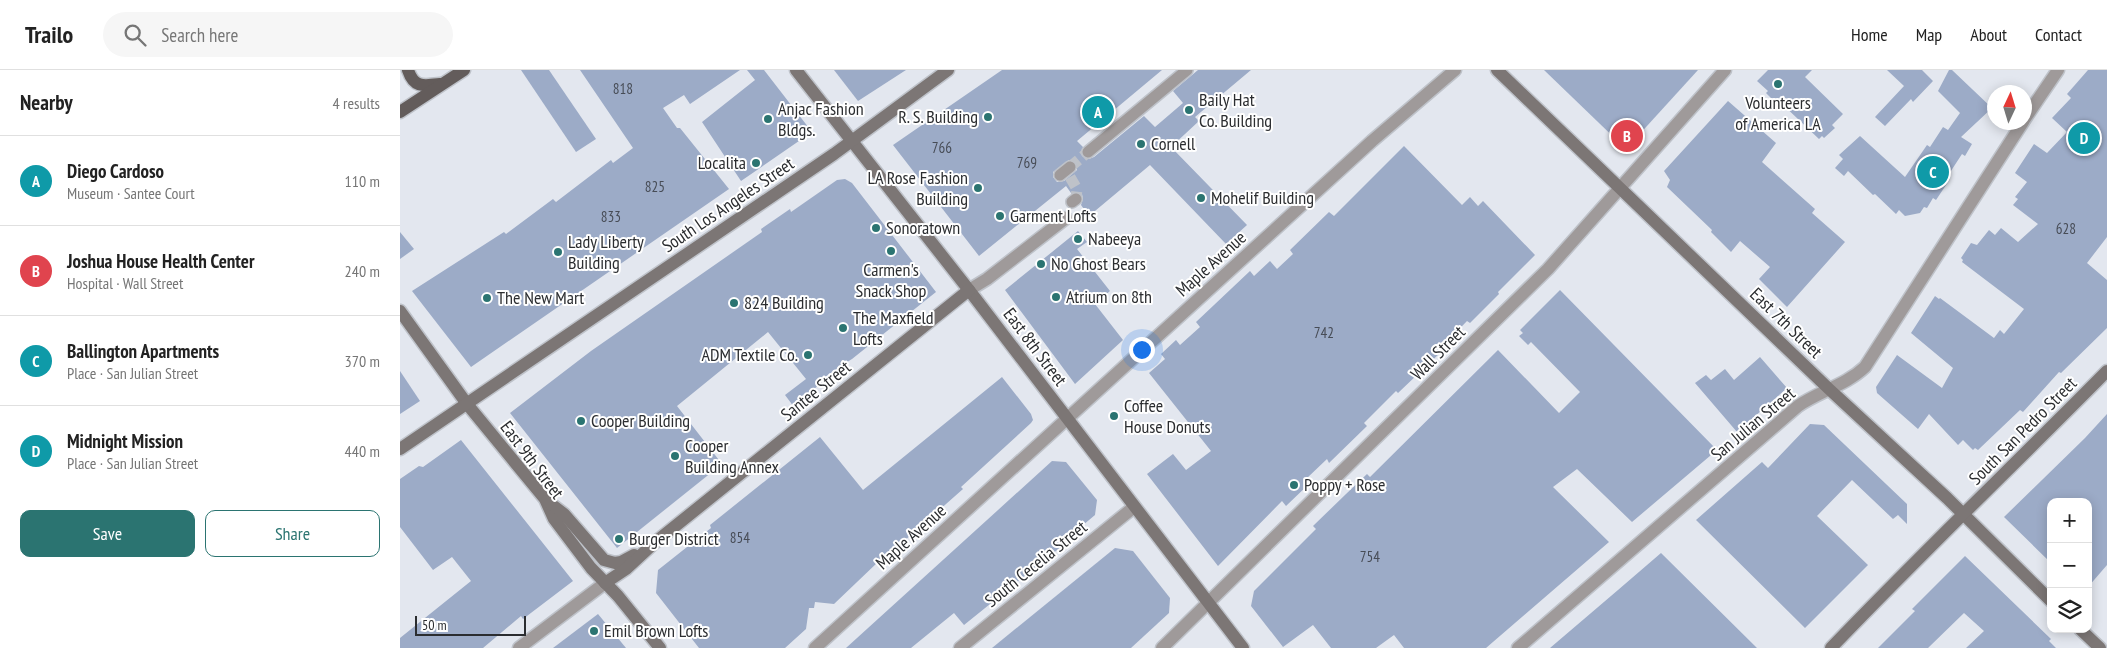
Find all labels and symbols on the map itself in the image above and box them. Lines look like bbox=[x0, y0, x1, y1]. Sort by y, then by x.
marker: Volunteers of America LA bbox=[1772, 78, 1784, 90]
house number: 818 bbox=[613, 79, 633, 98]
north arrow bbox=[1987, 85, 2032, 130]
place label: Baily Hat Co. Building bbox=[1199, 88, 1272, 132]
place label: Volunteers of America LA bbox=[1735, 91, 1821, 135]
pin: A bbox=[1082, 93, 1114, 131]
place label: Anjac Fashion Bldgs. bbox=[778, 97, 864, 141]
marker: Baily Hat Co. Building bbox=[1183, 104, 1195, 116]
place label: R. S. Building bbox=[898, 105, 978, 128]
marker: R. S. Building bbox=[982, 111, 994, 123]
marker: Anjac Fashion Bldgs. bbox=[762, 113, 774, 125]
pin: B bbox=[1611, 117, 1643, 155]
pin: D bbox=[2068, 119, 2100, 157]
place label: Cornell bbox=[1151, 132, 1196, 155]
house number: 766 bbox=[932, 138, 952, 157]
marker: Cornell bbox=[1135, 138, 1147, 150]
place label: Localita bbox=[698, 151, 746, 174]
street label: South Los Angeles Street bbox=[657, 152, 798, 257]
house number: 769 bbox=[1017, 153, 1037, 172]
pin: C bbox=[1917, 153, 1949, 191]
marker: Localita bbox=[750, 157, 762, 169]
place label: LA Rose Fashion Building bbox=[867, 166, 968, 210]
house number: 825 bbox=[645, 177, 665, 196]
marker: LA Rose Fashion Building bbox=[972, 182, 984, 194]
place label: Mohelif Building bbox=[1211, 186, 1314, 209]
marker: Mohelif Building bbox=[1195, 192, 1207, 204]
place label: Garment Lofts bbox=[1010, 204, 1097, 227]
house number: 833 bbox=[601, 207, 621, 226]
marker: Garment Lofts bbox=[994, 210, 1006, 222]
place label: Sonoratown bbox=[886, 216, 960, 239]
house number: 628 bbox=[2056, 219, 2076, 238]
marker: Sonoratown bbox=[870, 222, 882, 234]
street label: Maple Avenue bbox=[1171, 226, 1251, 301]
place label: Nabeeya bbox=[1088, 227, 1141, 250]
place label: Lady Liberty Building bbox=[568, 230, 644, 274]
marker: Nabeeya bbox=[1072, 233, 1084, 245]
marker: Carmen's Snack Shop bbox=[885, 245, 897, 257]
marker: Lady Liberty Building bbox=[552, 246, 564, 258]
place label: No Ghost Bears bbox=[1051, 252, 1146, 275]
place label: Carmen's Snack Shop bbox=[856, 258, 927, 302]
marker: No Ghost Bears bbox=[1035, 258, 1047, 270]
street label: East 7th Street bbox=[1745, 283, 1827, 363]
place label: Atrium on 8th bbox=[1066, 285, 1152, 308]
place label: The New Mart bbox=[497, 286, 584, 309]
place label: 824 Building bbox=[744, 291, 824, 314]
marker: Atrium on 8th bbox=[1050, 291, 1062, 303]
marker: The New Mart bbox=[481, 292, 493, 304]
marker: 824 Building bbox=[728, 297, 740, 309]
street label: East 8th Street bbox=[999, 303, 1072, 390]
place label: The Maxfield Lofts bbox=[853, 306, 934, 350]
street label: Wall Street bbox=[1405, 320, 1470, 385]
marker: The Maxfield Lofts bbox=[837, 322, 849, 334]
house number: 742 bbox=[1314, 323, 1334, 342]
your location bbox=[1129, 337, 1155, 363]
place label: ADM Textile Co. bbox=[702, 343, 798, 366]
marker: ADM Textile Co. bbox=[802, 349, 814, 361]
street label: Santee Street bbox=[776, 355, 855, 426]
street label: South San Pedro Street bbox=[1964, 372, 2081, 489]
street label: San Julian Street bbox=[1706, 382, 1800, 466]
place label: Coffee House Donuts bbox=[1124, 394, 1211, 438]
place label: Cooper Building bbox=[591, 409, 690, 432]
marker: Coffee House Donuts bbox=[1108, 410, 1120, 422]
marker: Cooper Building bbox=[575, 415, 587, 427]
street label: East 9th Street bbox=[496, 416, 569, 503]
place label: Cooper Building Annex bbox=[685, 434, 780, 478]
marker: Cooper Building Annex bbox=[669, 450, 681, 462]
place label: Poppy + Rose bbox=[1304, 473, 1385, 496]
marker: Poppy + Rose bbox=[1288, 479, 1300, 491]
street label: Maple Avenue bbox=[871, 499, 951, 574]
street label: South Cecelia Street bbox=[980, 515, 1092, 612]
place label: Burger District bbox=[629, 527, 719, 550]
house number: 854 bbox=[730, 528, 750, 547]
marker: Burger District bbox=[613, 533, 625, 545]
house number: 754 bbox=[1360, 547, 1380, 566]
scale bar bbox=[415, 613, 526, 636]
place label: Emil Brown Lofts bbox=[604, 619, 708, 642]
marker: Emil Brown Lofts bbox=[588, 625, 600, 637]

